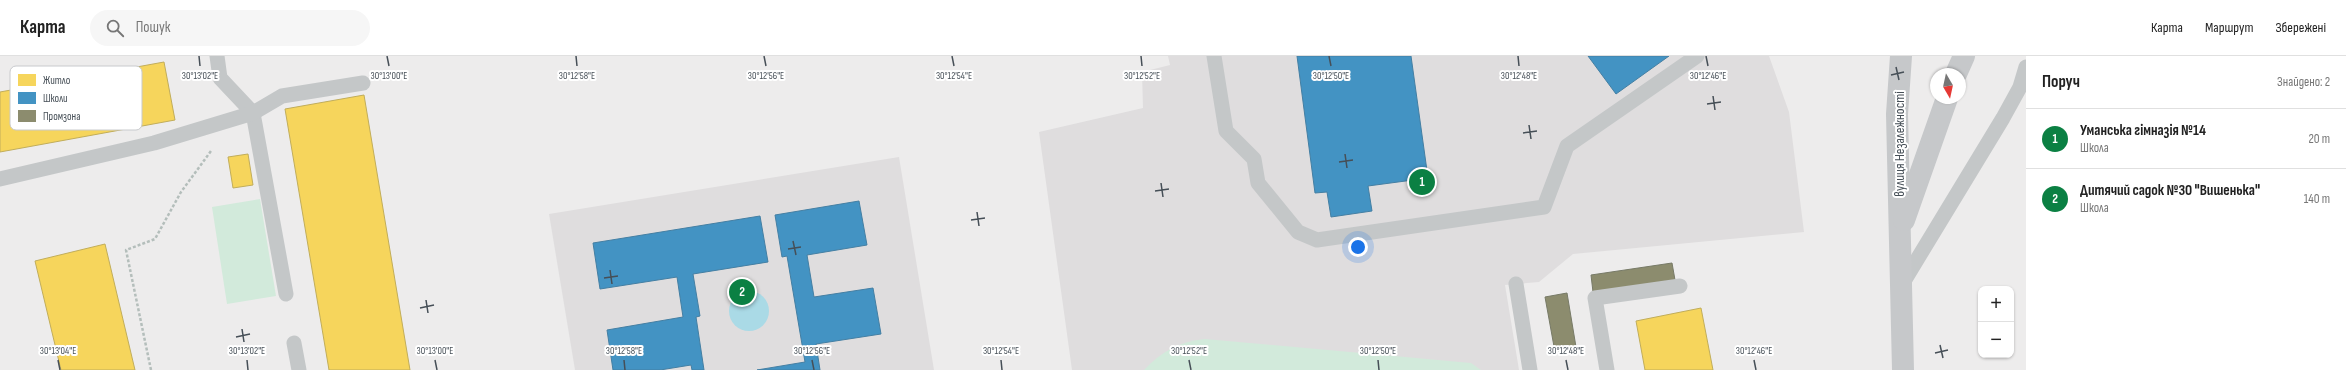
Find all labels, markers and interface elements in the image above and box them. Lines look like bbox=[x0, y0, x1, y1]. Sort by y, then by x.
search box bbox=[90, 10, 370, 46]
text: Карта bbox=[20, 16, 66, 39]
icon: search bbox=[104, 17, 126, 39]
text: Пошук bbox=[136, 18, 170, 37]
text: Карта bbox=[2151, 19, 2183, 36]
text: Маршрут bbox=[2205, 19, 2253, 36]
text: Збережені bbox=[2275, 19, 2326, 36]
legend bbox=[10, 66, 142, 130]
north arrow bbox=[1930, 68, 1966, 104]
text: 30°13'02"E bbox=[182, 70, 218, 82]
text: 30°13'00"E bbox=[371, 70, 407, 82]
text: 30°12'58"E bbox=[559, 70, 595, 82]
text: 30°12'56"E bbox=[748, 70, 784, 82]
text: 30°12'54"E bbox=[936, 70, 972, 82]
text: 30°12'52"E bbox=[1124, 70, 1160, 82]
text: 30°12'50"E bbox=[1313, 70, 1349, 82]
text: 30°12'48"E bbox=[1501, 70, 1537, 82]
text: 30°12'46"E bbox=[1690, 70, 1726, 82]
text: Поруч bbox=[2042, 72, 2080, 92]
text: Житло bbox=[43, 74, 71, 87]
text: Знайдено: 2 bbox=[2277, 74, 2330, 90]
street label: вулиця Незалежності bbox=[1891, 91, 1908, 197]
text: Школи bbox=[43, 92, 68, 105]
text: Промзона bbox=[43, 110, 80, 123]
text: Уманська гімназія №14 bbox=[2080, 121, 2206, 140]
text: 1 bbox=[2052, 131, 2058, 147]
text: 20 m bbox=[2308, 131, 2330, 147]
text: Школа bbox=[2080, 140, 2109, 156]
pin: 1 bbox=[1409, 167, 1435, 197]
text: Дитячий садок №30 "Вишенька" bbox=[2080, 181, 2260, 200]
text: 2 bbox=[2052, 191, 2058, 207]
text: 140 m bbox=[2304, 191, 2330, 207]
text: Школа bbox=[2080, 200, 2109, 216]
your location bbox=[1348, 237, 1368, 257]
pin: 2 bbox=[729, 277, 755, 307]
map controls bbox=[1978, 286, 2014, 358]
button: + bbox=[1978, 286, 2014, 322]
button: − bbox=[1978, 322, 2014, 358]
text: 30°13'04"E bbox=[40, 345, 76, 357]
text: 30°13'02"E bbox=[229, 345, 265, 357]
text: 30°13'00"E bbox=[417, 345, 453, 357]
text: 30°12'58"E bbox=[606, 345, 642, 357]
text: 30°12'56"E bbox=[794, 345, 830, 357]
text: 30°12'54"E bbox=[983, 345, 1019, 357]
text: 30°12'52"E bbox=[1171, 345, 1207, 357]
text: 30°12'50"E bbox=[1360, 345, 1396, 357]
text: 30°12'48"E bbox=[1548, 345, 1584, 357]
text: 30°12'46"E bbox=[1736, 345, 1772, 357]

